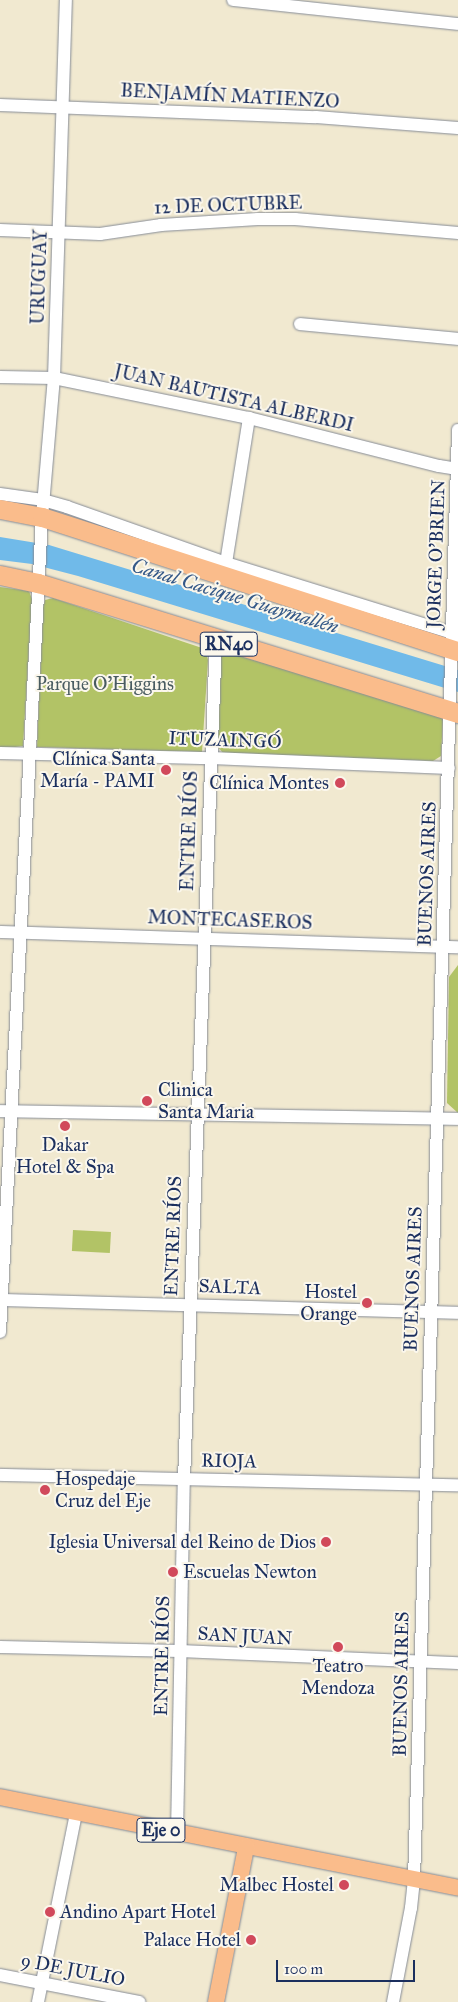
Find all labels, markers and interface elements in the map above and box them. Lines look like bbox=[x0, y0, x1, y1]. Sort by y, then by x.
street label: BENJAMÍN MATIENZO bbox=[120, 79, 340, 113]
street label: 12 DE OCTUBRE bbox=[153, 191, 303, 219]
street label: URUGUAY bbox=[26, 229, 52, 325]
street label: JUAN BAUTISTA ALBERDI bbox=[112, 359, 356, 437]
street label: JORGE O'BRIEN bbox=[422, 479, 450, 629]
water label: Canal Cacique Guaymallén bbox=[129, 553, 341, 639]
road number: RN40 bbox=[199, 629, 259, 660]
park label: Parque O'Higgins bbox=[36, 673, 174, 695]
street label: ITUZAINGÓ bbox=[168, 727, 282, 753]
place label: Clínica Santa María - PAMI bbox=[40, 748, 155, 792]
marker: Clínica Santa María - PAMI bbox=[159, 763, 173, 777]
street label: ENTRE RÍOS bbox=[176, 770, 202, 892]
place label: Clínica Montes bbox=[209, 772, 329, 794]
marker: Clínica Montes bbox=[333, 776, 347, 790]
street label: BUENOS AIRES bbox=[413, 801, 441, 947]
street label: MONTECASEROS bbox=[147, 906, 313, 934]
place label: Clinica Santa Maria bbox=[158, 1079, 254, 1123]
marker: Clinica Santa Maria bbox=[140, 1094, 154, 1108]
marker: Dakar Hotel & Spa bbox=[59, 1120, 71, 1132]
place label: Dakar Hotel & Spa bbox=[16, 1134, 114, 1178]
street label: ENTRE RÍOS bbox=[160, 1175, 186, 1297]
street label: BUENOS AIRES bbox=[399, 1206, 427, 1352]
street label: SALTA bbox=[198, 1275, 262, 1299]
place label: Hostel Orange bbox=[300, 1281, 357, 1325]
marker: Hostel Orange bbox=[361, 1297, 373, 1309]
street label: RIOJA bbox=[201, 1449, 257, 1473]
place label: Hospedaje Cruz del Eje bbox=[55, 1468, 151, 1512]
marker: Hospedaje Cruz del Eje bbox=[39, 1484, 51, 1496]
place label: Iglesia Universal del Reino de Dios bbox=[48, 1531, 316, 1553]
marker: Iglesia Universal del Reino de Dios bbox=[320, 1536, 332, 1548]
place label: Escuelas Newton bbox=[183, 1561, 317, 1583]
marker: Escuelas Newton bbox=[167, 1566, 179, 1578]
street label: ENTRE RÍOS bbox=[150, 1596, 174, 1716]
street label: BUENOS AIRES bbox=[388, 1611, 414, 1757]
street label: SAN JUAN bbox=[197, 1622, 293, 1650]
marker: Teatro Mendoza bbox=[332, 1641, 344, 1653]
place label: Teatro Mendoza bbox=[301, 1655, 375, 1699]
road number: Eje 0 bbox=[136, 1814, 186, 1846]
place label: Malbec Hostel bbox=[219, 1874, 334, 1896]
marker: Malbec Hostel bbox=[338, 1879, 350, 1891]
place label: Andino Apart Hotel bbox=[60, 1901, 216, 1923]
marker: Andino Apart Hotel bbox=[44, 1906, 56, 1918]
place label: Palace Hotel bbox=[144, 1929, 241, 1951]
marker: Palace Hotel bbox=[245, 1934, 257, 1946]
street label: 9 DE JULIO bbox=[19, 1949, 127, 1991]
scale bar bbox=[278, 1950, 417, 1982]
text: 100 m bbox=[284, 1960, 323, 1978]

